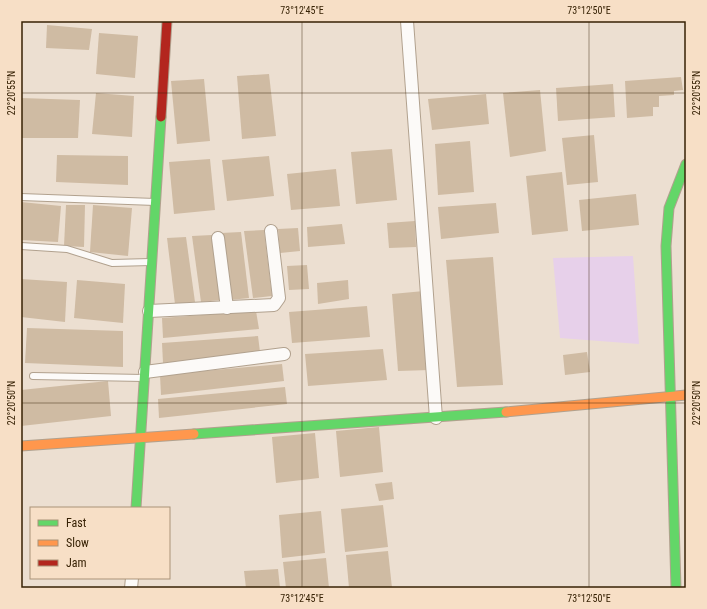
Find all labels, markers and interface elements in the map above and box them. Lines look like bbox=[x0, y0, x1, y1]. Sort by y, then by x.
text: 73°12'45"E bbox=[280, 5, 324, 16]
text: 73°12'50"E bbox=[567, 5, 611, 16]
text: 22°20'55"N bbox=[6, 71, 17, 115]
text: 22°20'55"N bbox=[691, 71, 702, 115]
text: 22°20'50"N bbox=[6, 381, 17, 425]
text: 22°20'50"N bbox=[691, 381, 702, 425]
legend bbox=[30, 507, 170, 579]
text: Fast bbox=[66, 516, 87, 530]
text: Slow bbox=[66, 536, 89, 550]
text: Jam bbox=[66, 556, 87, 570]
text: 73°12'45"E bbox=[280, 593, 324, 604]
text: 73°12'50"E bbox=[567, 593, 611, 604]

